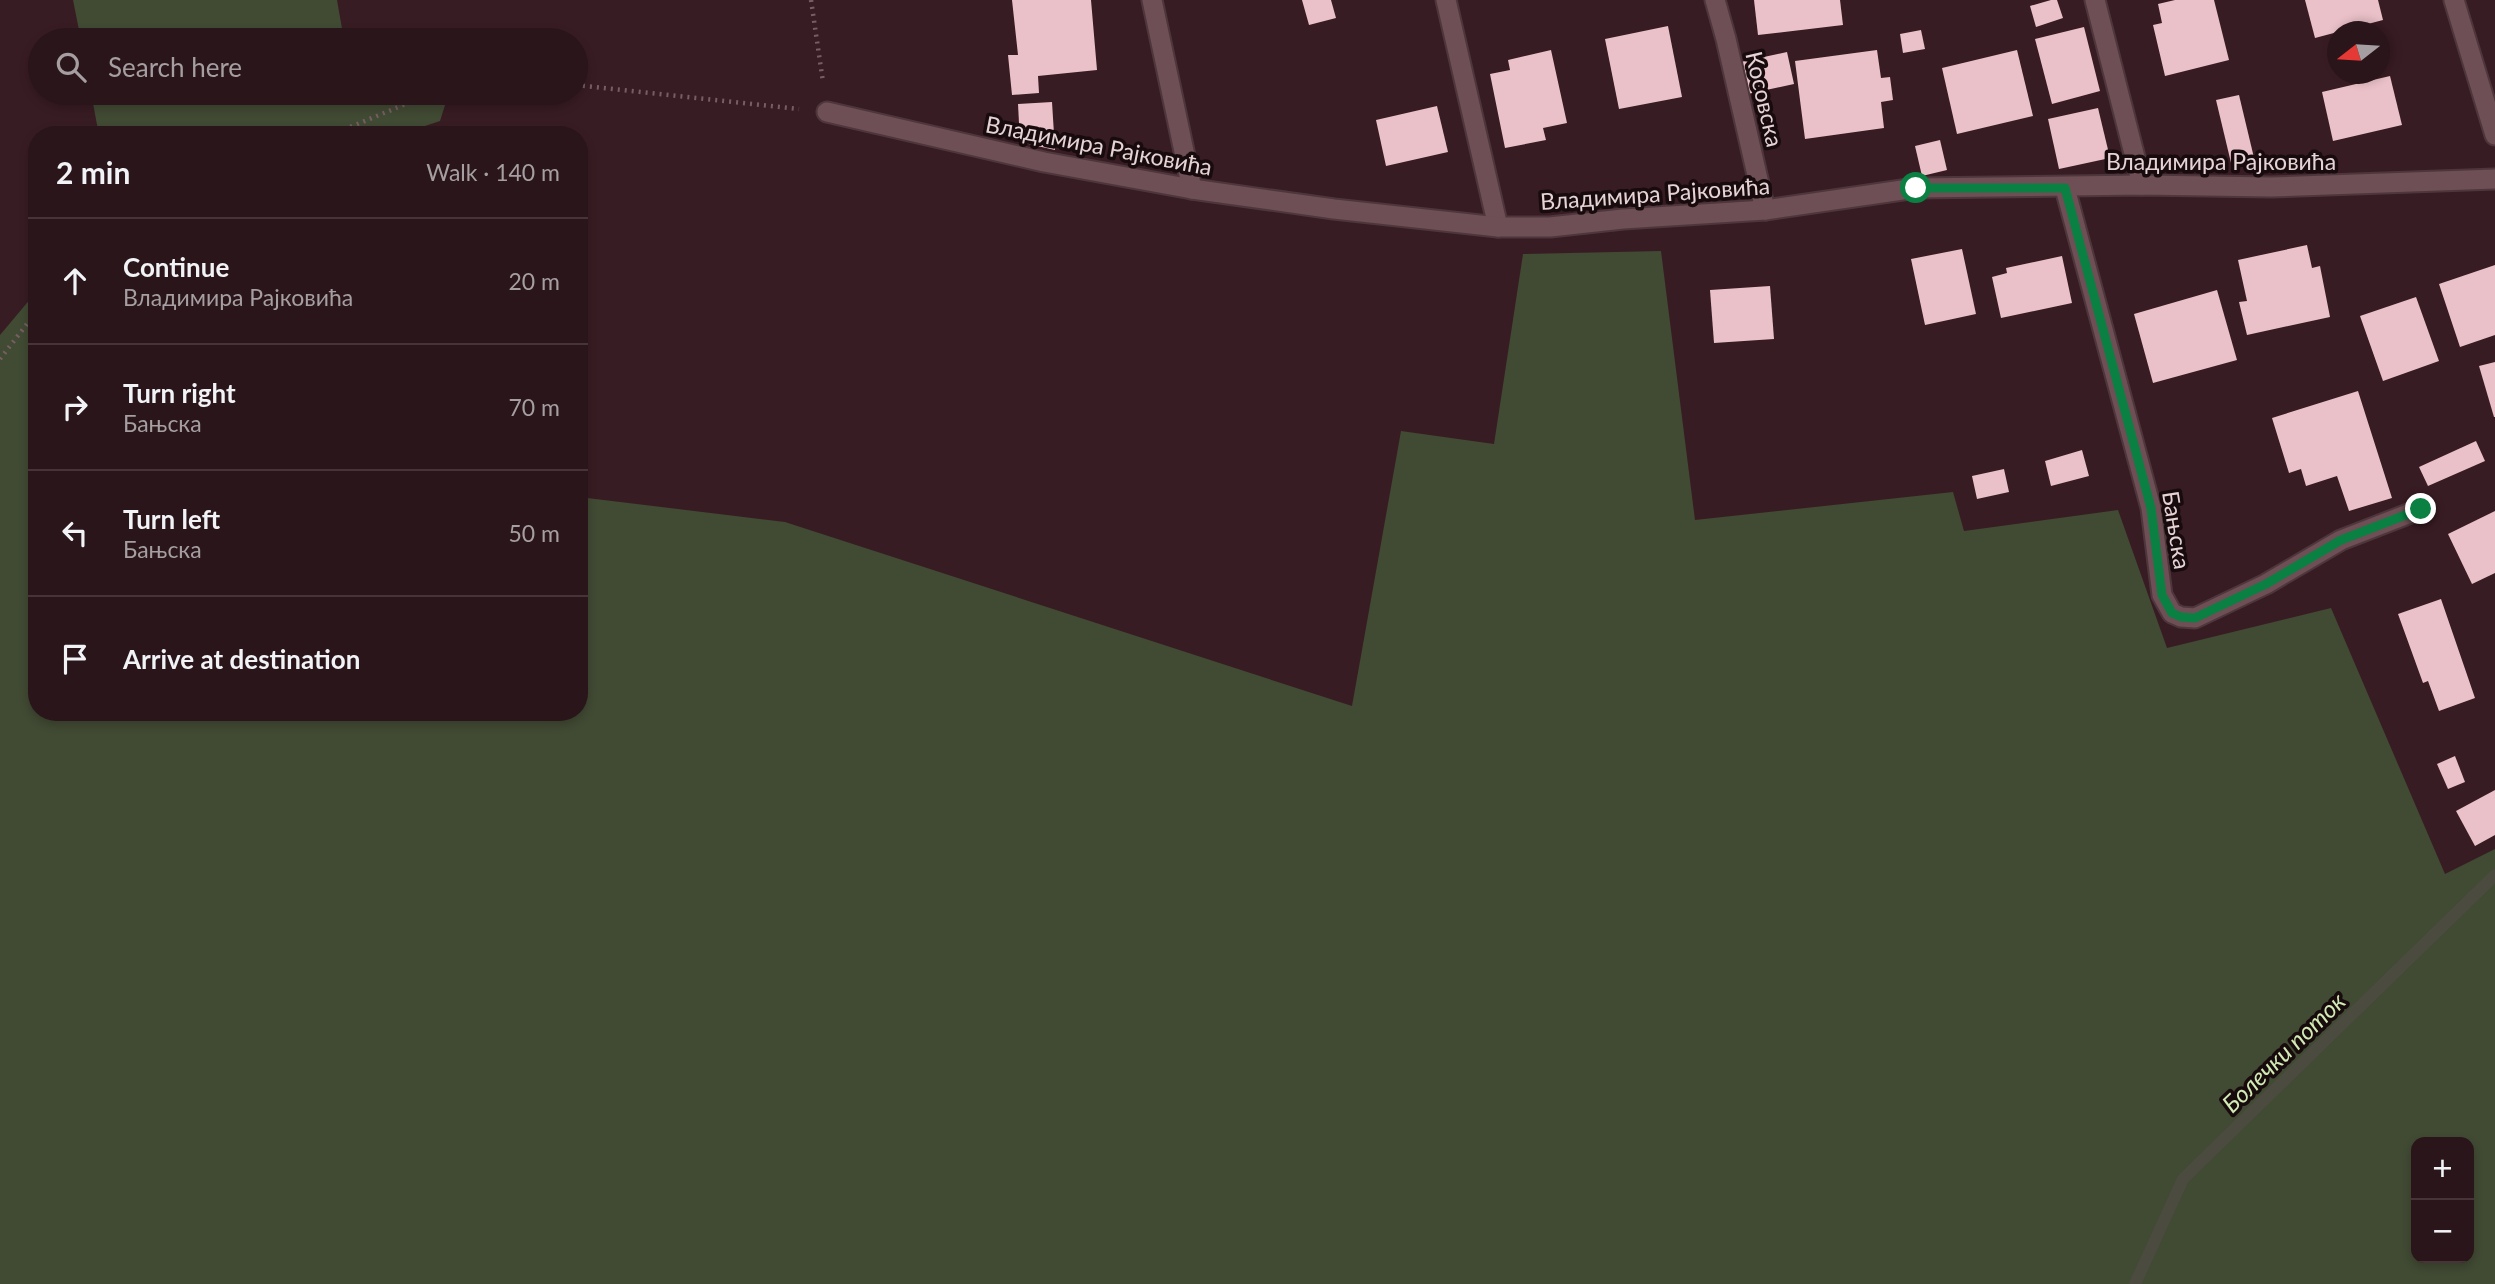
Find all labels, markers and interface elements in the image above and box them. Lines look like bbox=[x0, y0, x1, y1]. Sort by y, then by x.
north arrow bbox=[2327, 21, 2390, 84]
search box bbox=[28, 28, 588, 105]
icon: search bbox=[52, 48, 90, 86]
street label: Косовска bbox=[1740, 49, 1790, 149]
text: Search here bbox=[108, 51, 242, 83]
street label: Владимира Рајковића bbox=[983, 109, 1215, 181]
street label: Владимира Рајковића bbox=[2106, 147, 2336, 175]
text: 2 min bbox=[56, 154, 130, 190]
text: Walk · 140 m bbox=[426, 158, 560, 186]
street label: Владимира Рајковића bbox=[1539, 171, 1771, 215]
route start bbox=[1900, 172, 1931, 203]
text: Continue bbox=[123, 251, 229, 283]
icon: ahead bbox=[56, 262, 94, 300]
text: 20 m bbox=[509, 267, 560, 295]
text: Владимира Рајковића bbox=[123, 283, 353, 311]
text: Turn right bbox=[123, 377, 236, 409]
icon: right bbox=[56, 388, 94, 426]
text: 70 m bbox=[509, 393, 560, 421]
text: Бањска bbox=[123, 409, 202, 437]
street label: Бањска bbox=[2157, 489, 2197, 571]
route end bbox=[2405, 493, 2436, 524]
text: Turn left bbox=[123, 503, 220, 535]
icon: left bbox=[56, 514, 94, 552]
text: 50 m bbox=[509, 519, 560, 547]
text: Бањска bbox=[123, 535, 202, 563]
icon: arrive bbox=[56, 640, 94, 678]
text: Arrive at destination bbox=[123, 643, 360, 675]
water label: Болечки поток bbox=[2216, 986, 2351, 1118]
map controls bbox=[2411, 1137, 2474, 1263]
button: + bbox=[2411, 1137, 2474, 1200]
button: − bbox=[2411, 1200, 2474, 1263]

